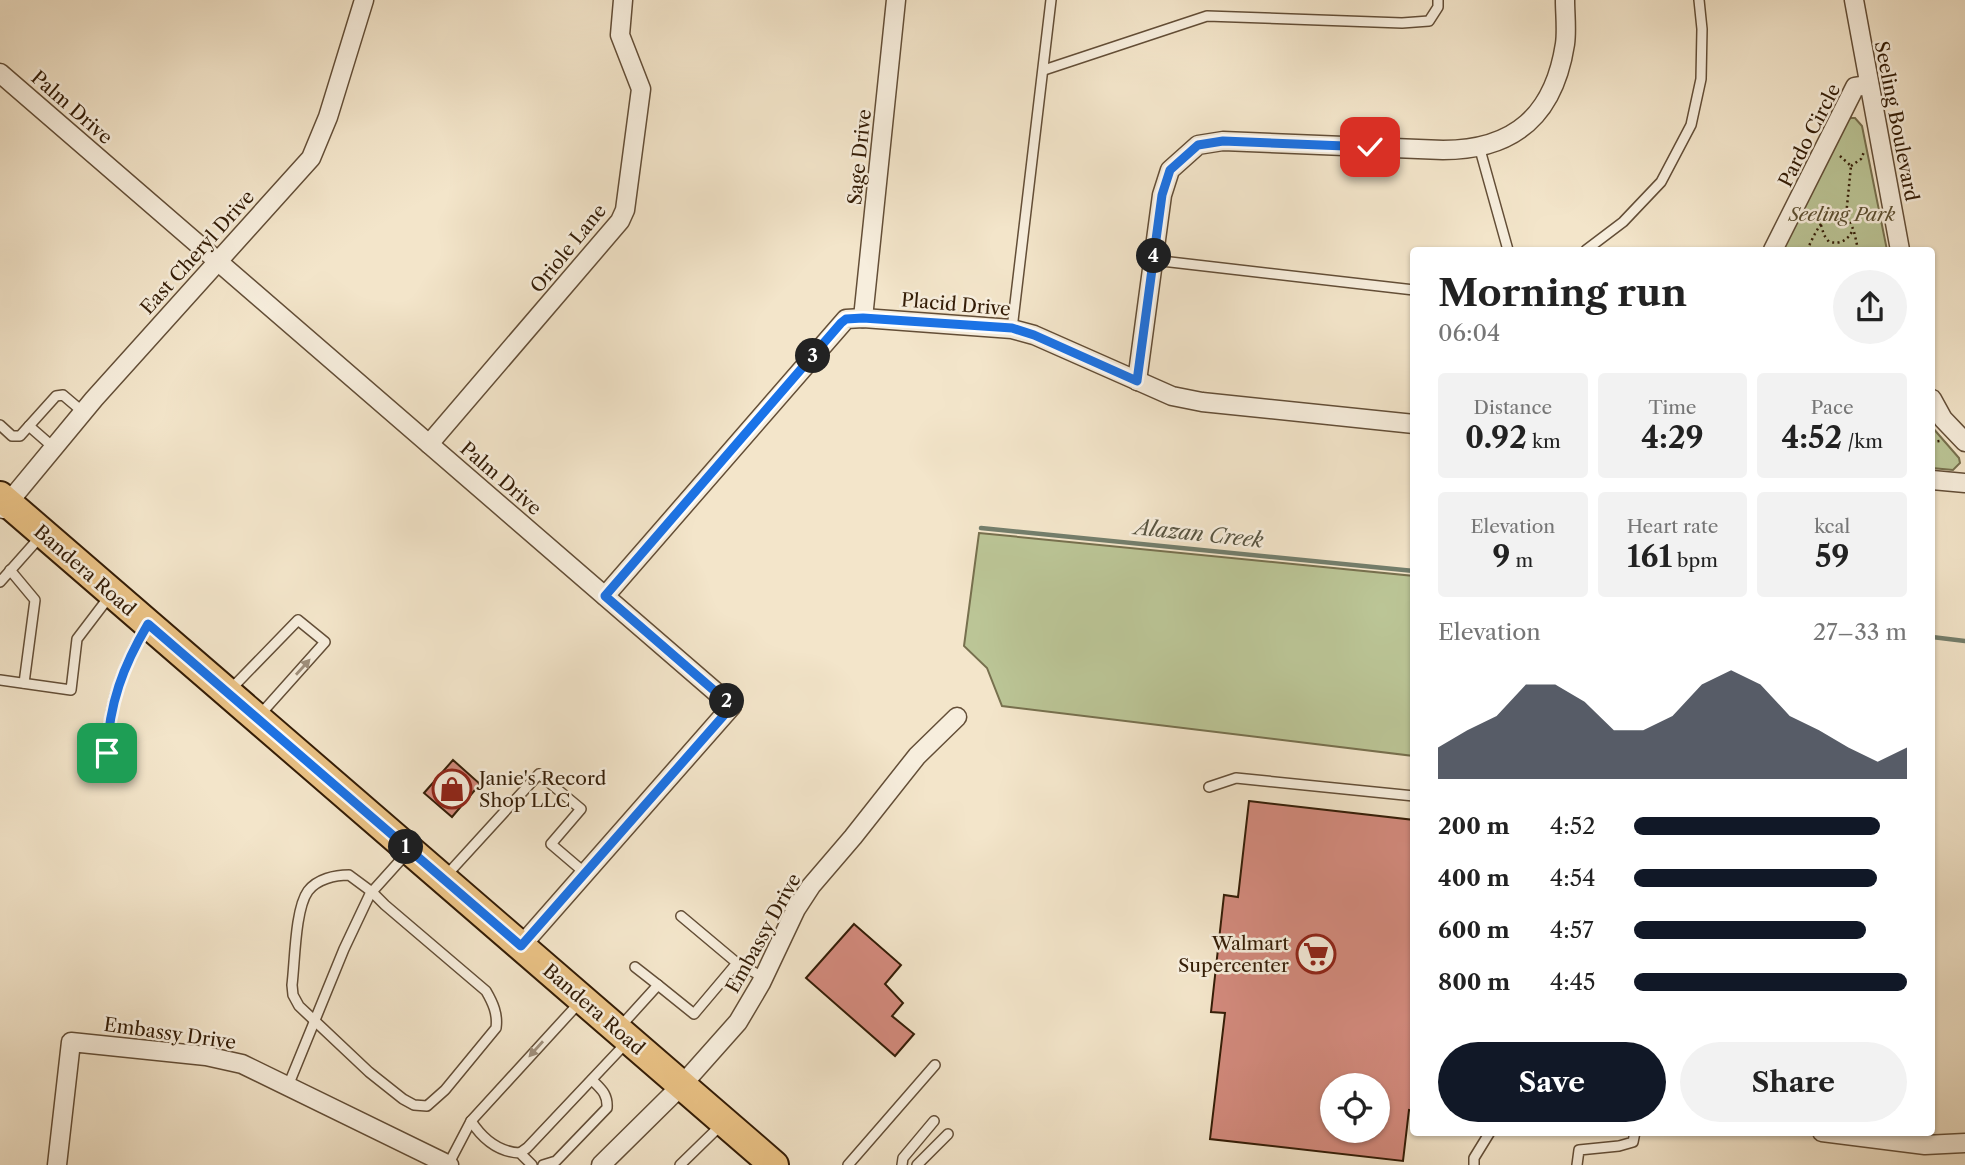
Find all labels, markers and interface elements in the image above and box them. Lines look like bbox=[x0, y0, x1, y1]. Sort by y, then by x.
street label: Seeling Boulevard bbox=[1870, 39, 1923, 204]
street label: Palm Drive bbox=[26, 66, 117, 149]
street label: Pardo Circle bbox=[1774, 80, 1845, 191]
street label: Sage Drive bbox=[843, 108, 876, 206]
pin bbox=[1340, 117, 1400, 177]
icon: check bbox=[1351, 128, 1389, 166]
street label: East Cheryl Drive bbox=[136, 186, 259, 319]
street label: Oriole Lane bbox=[526, 199, 611, 297]
park label: Seeling Park bbox=[1788, 203, 1895, 226]
pin: 4 bbox=[1136, 238, 1172, 274]
text: 4 bbox=[1148, 244, 1159, 267]
text: Morning run bbox=[1438, 269, 1687, 316]
button: share bbox=[1833, 270, 1907, 344]
street label: Placid Drive bbox=[900, 288, 1012, 321]
text: 06:04 bbox=[1438, 319, 1500, 347]
pin: 3 bbox=[796, 338, 830, 374]
text: 3 bbox=[807, 344, 818, 367]
text: Distance bbox=[1474, 396, 1552, 419]
text: Time bbox=[1648, 396, 1697, 419]
text: Pace bbox=[1811, 396, 1854, 419]
text: 0.92 bbox=[1465, 419, 1527, 456]
text: 4:29 bbox=[1641, 419, 1704, 456]
text: 4:52 bbox=[1781, 419, 1842, 456]
text: km bbox=[1527, 430, 1561, 453]
text: /km bbox=[1842, 430, 1883, 453]
street label: Palm Drive bbox=[455, 437, 546, 520]
water label: Alazan Creek bbox=[1130, 514, 1265, 553]
text: Elevation bbox=[1470, 515, 1555, 538]
text: Heart rate bbox=[1627, 515, 1718, 538]
text: kcal bbox=[1814, 515, 1850, 538]
street label: Bandera Road bbox=[29, 520, 141, 621]
text: 9 bbox=[1492, 538, 1510, 575]
text: 161 bbox=[1627, 538, 1672, 575]
text: 59 bbox=[1815, 538, 1849, 575]
text: m bbox=[1510, 549, 1533, 572]
text: bpm bbox=[1672, 549, 1718, 572]
text: Elevation bbox=[1438, 618, 1541, 646]
text: 27–33 m bbox=[1813, 618, 1907, 646]
one-way arrow bbox=[294, 659, 310, 676]
pin: 2 bbox=[710, 684, 744, 718]
text: 2 bbox=[721, 689, 732, 712]
pin bbox=[77, 723, 137, 783]
icon: arrive bbox=[88, 734, 126, 772]
place label: Janie's Record Shop LLC bbox=[476, 767, 607, 812]
shop icon: Janie's Record Shop LLC bbox=[431, 768, 473, 810]
text: 200 m bbox=[1438, 812, 1510, 840]
text: 4:52 bbox=[1550, 812, 1595, 840]
pin: 1 bbox=[388, 830, 424, 864]
text: 1 bbox=[401, 835, 410, 858]
text: 400 m bbox=[1438, 864, 1510, 892]
text: 4:54 bbox=[1550, 864, 1596, 892]
street label: Embassy Drive bbox=[721, 869, 806, 997]
text: 600 m bbox=[1438, 916, 1510, 944]
text: 4:57 bbox=[1550, 916, 1594, 944]
place label: Walmart Supercenter bbox=[1178, 932, 1289, 977]
supermarket icon: Walmart Supercenter bbox=[1295, 933, 1337, 975]
street label: Bandera Road bbox=[538, 959, 650, 1060]
text: 800 m bbox=[1438, 968, 1510, 996]
text: 4:45 bbox=[1550, 968, 1596, 996]
street label: Embassy Drive bbox=[102, 1013, 237, 1054]
one-way arrow bbox=[529, 1040, 545, 1057]
button: Save bbox=[1438, 1042, 1666, 1122]
button: Share bbox=[1680, 1042, 1907, 1122]
map controls bbox=[1320, 1073, 1390, 1143]
button: locate bbox=[1320, 1073, 1390, 1143]

